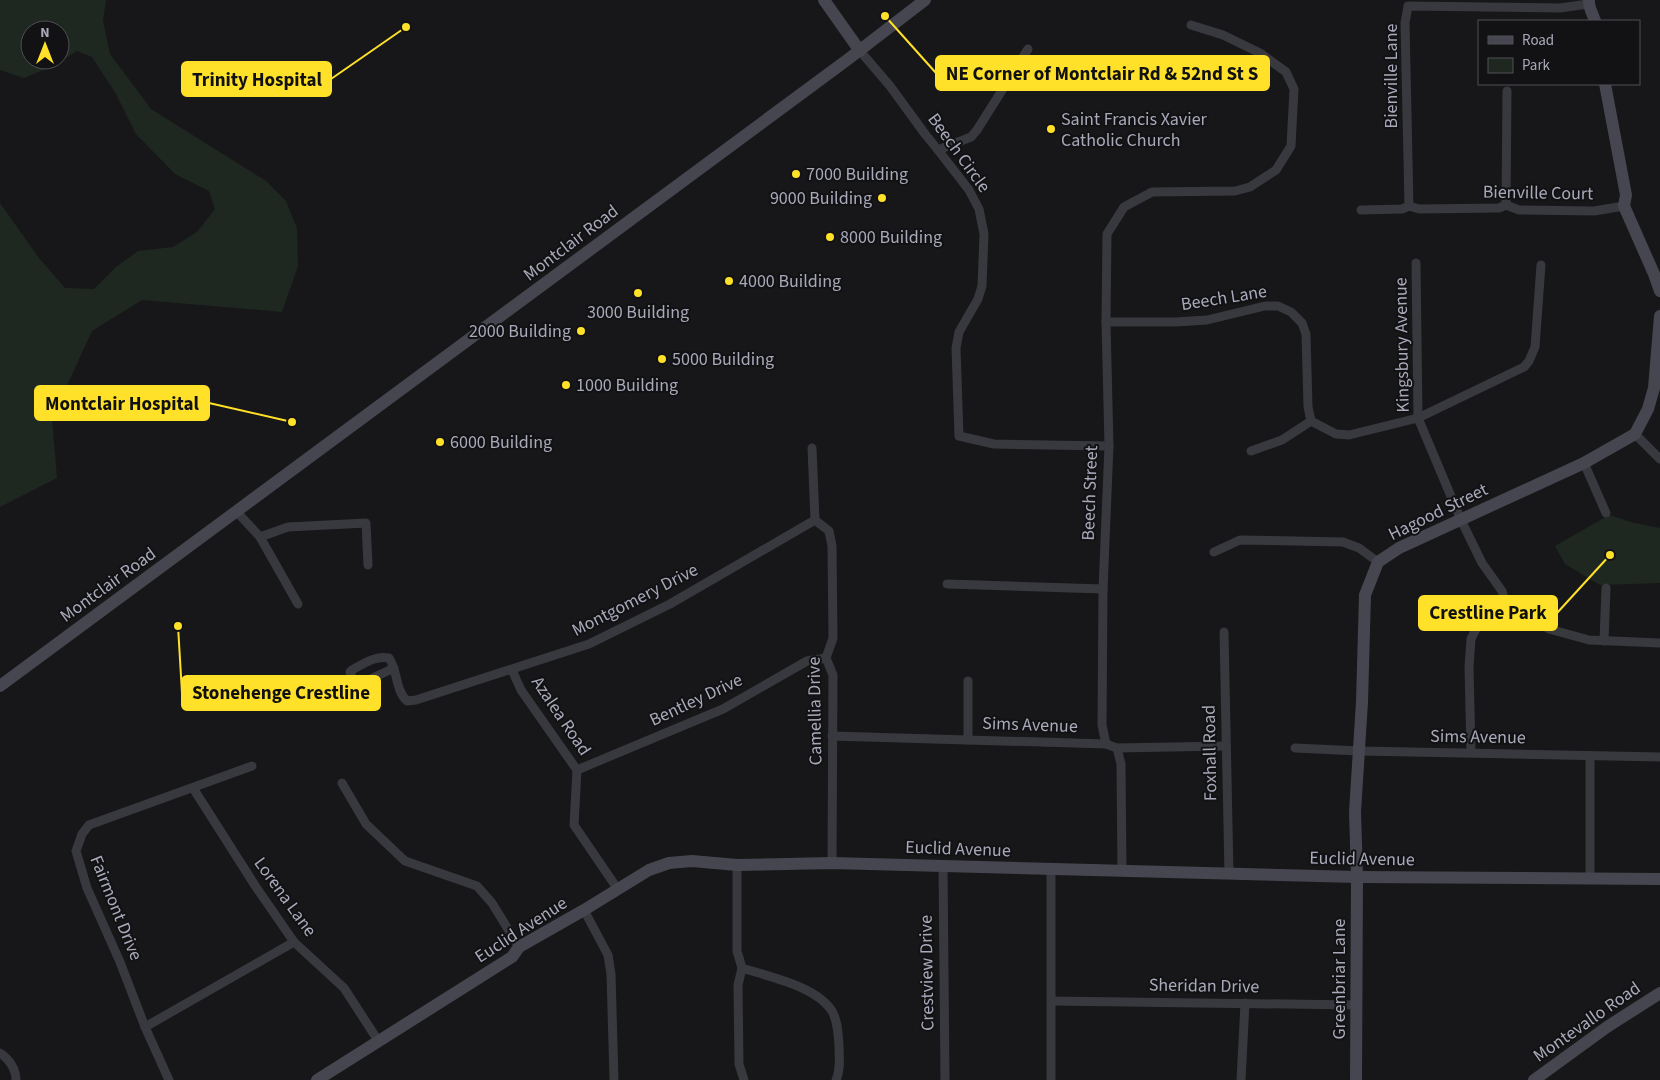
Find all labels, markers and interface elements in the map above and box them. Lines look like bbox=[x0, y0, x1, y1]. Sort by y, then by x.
north arrow bbox=[20, 20, 70, 70]
legend bbox=[1478, 20, 1640, 85]
text: N bbox=[40, 23, 50, 43]
street label: Bienville Lane bbox=[1379, 23, 1404, 128]
text: Road bbox=[1522, 30, 1554, 51]
text: Park bbox=[1522, 55, 1551, 76]
callout: NE Corner of Montclair Rd & 52nd St S bbox=[936, 56, 1269, 90]
text: NE Corner of Montclair Rd & 52nd St S bbox=[946, 61, 1258, 88]
callout: Trinity Hospital bbox=[182, 62, 331, 96]
text: Trinity Hospital bbox=[192, 67, 322, 94]
place label: Saint Francis Xavier Catholic Church bbox=[1061, 107, 1208, 153]
street label: Beech Circle bbox=[922, 108, 996, 198]
marker: Saint Francis Xavier Catholic Church bbox=[1045, 123, 1057, 135]
place label: 7000 Building bbox=[806, 162, 908, 187]
marker: 7000 Building bbox=[790, 168, 802, 180]
street label: Bienville Court bbox=[1483, 180, 1593, 206]
place label: 9000 Building bbox=[770, 186, 872, 211]
marker: 9000 Building bbox=[876, 192, 888, 204]
street label: Montclair Road bbox=[518, 199, 624, 287]
place label: 8000 Building bbox=[840, 225, 942, 250]
marker: 8000 Building bbox=[824, 231, 836, 243]
place label: 4000 Building bbox=[739, 269, 841, 294]
marker: 4000 Building bbox=[723, 275, 735, 287]
street label: Kingsbury Avenue bbox=[1388, 277, 1416, 413]
street label: Beech Lane bbox=[1179, 279, 1269, 317]
marker: 3000 Building bbox=[632, 287, 644, 299]
place label: 3000 Building bbox=[587, 300, 689, 325]
place label: 2000 Building bbox=[469, 319, 571, 344]
marker: 2000 Building bbox=[575, 325, 587, 337]
place label: 5000 Building bbox=[672, 347, 774, 372]
marker: 5000 Building bbox=[656, 353, 668, 365]
place label: 1000 Building bbox=[576, 373, 678, 398]
marker: 1000 Building bbox=[560, 379, 572, 391]
callout: Montclair Hospital bbox=[35, 386, 209, 420]
text: Montclair Hospital bbox=[45, 391, 200, 418]
place label: 6000 Building bbox=[450, 430, 552, 455]
marker: 6000 Building bbox=[434, 436, 446, 448]
street label: Beech Street bbox=[1076, 445, 1104, 541]
street label: Hagood Street bbox=[1384, 477, 1492, 547]
street label: Montclair Road bbox=[55, 542, 161, 628]
street label: Montgomery Drive bbox=[568, 557, 703, 643]
callout: Crestline Park bbox=[1419, 596, 1557, 630]
text: Crestline Park bbox=[1429, 600, 1547, 627]
street label: Camellia Drive bbox=[802, 656, 828, 765]
street label: Bentley Drive bbox=[645, 667, 747, 732]
street label: Azalea Road bbox=[525, 671, 597, 761]
callout: Stonehenge Crestline bbox=[182, 676, 380, 710]
text: Stonehenge Crestline bbox=[192, 680, 370, 707]
street label: Foxhall Road bbox=[1197, 705, 1223, 801]
street label: Sims Avenue bbox=[982, 711, 1078, 739]
street label: Sims Avenue bbox=[1430, 724, 1526, 750]
street label: Euclid Avenue bbox=[905, 835, 1011, 863]
street label: Euclid Avenue bbox=[1309, 846, 1415, 872]
street label: Fairmont Drive bbox=[84, 852, 148, 964]
street label: Lorena Lane bbox=[248, 852, 322, 942]
street label: Euclid Avenue bbox=[470, 891, 572, 969]
street label: Crestview Drive bbox=[913, 915, 941, 1031]
street label: Greenbriar Lane bbox=[1327, 918, 1352, 1040]
street label: Sheridan Drive bbox=[1149, 973, 1260, 999]
street label: Montevallo Road bbox=[1528, 976, 1646, 1068]

